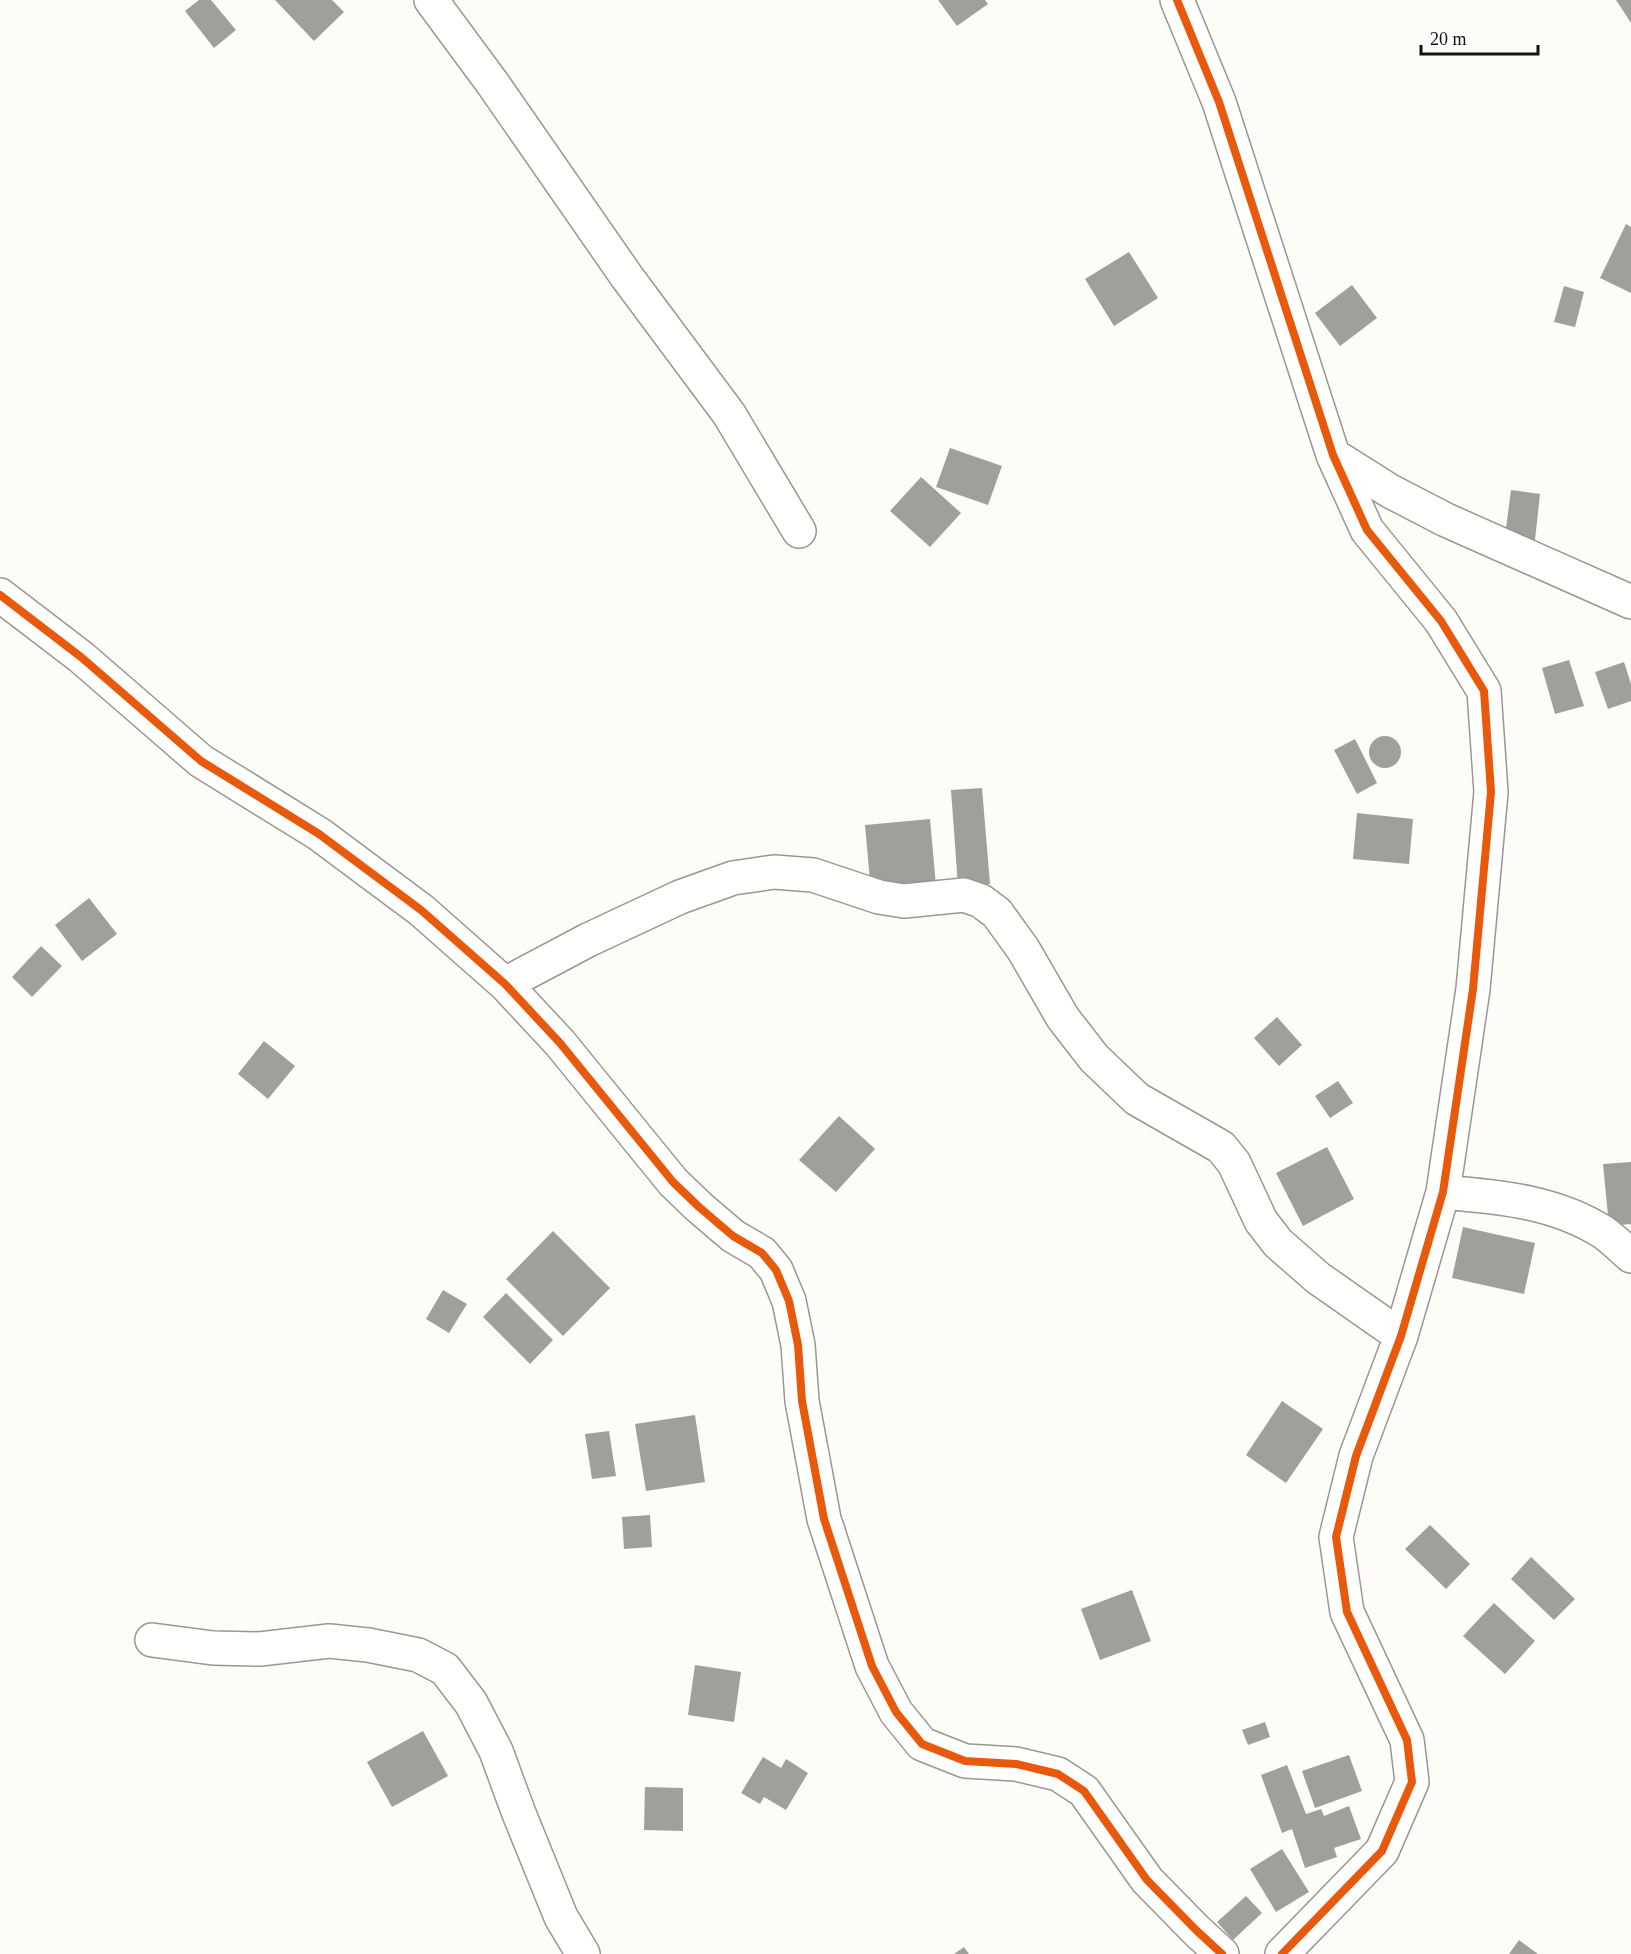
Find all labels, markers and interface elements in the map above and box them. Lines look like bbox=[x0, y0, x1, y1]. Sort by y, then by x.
scale bar bbox=[1421, 18, 1538, 56]
text: 20 m bbox=[1430, 29, 1467, 49]

